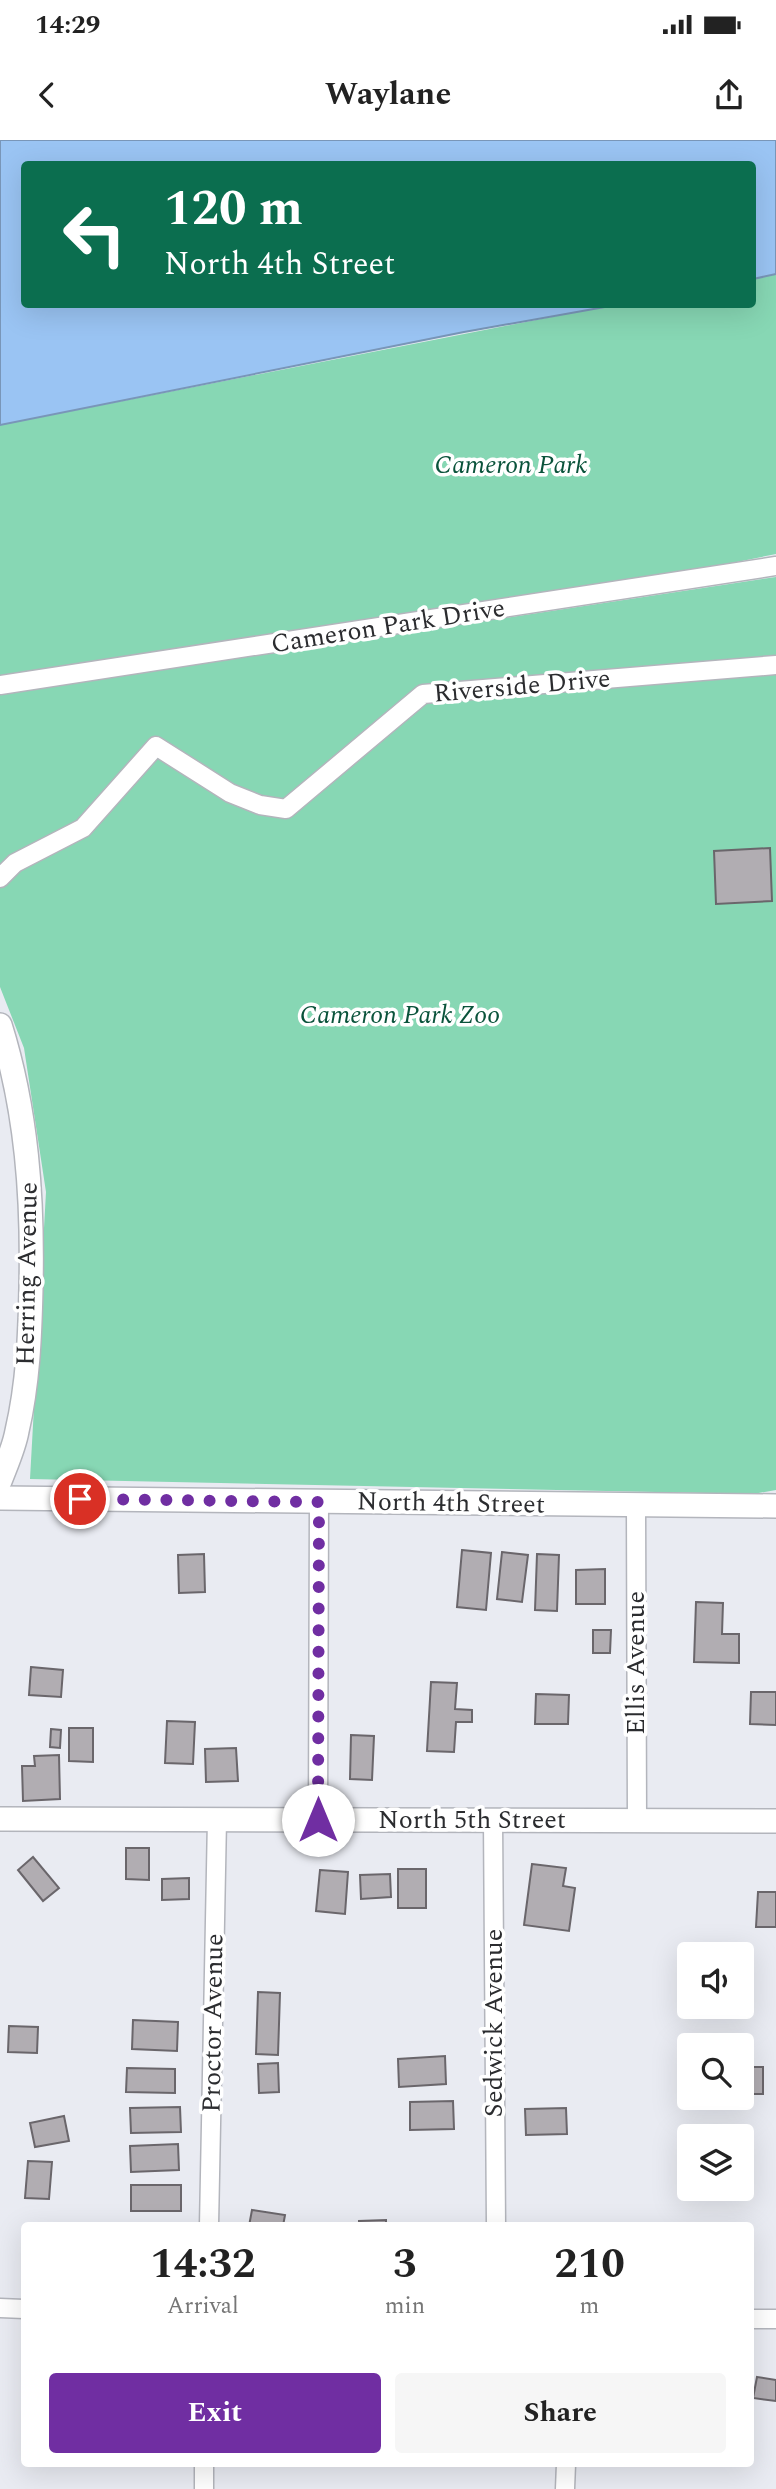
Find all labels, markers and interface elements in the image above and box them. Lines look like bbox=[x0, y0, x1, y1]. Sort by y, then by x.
text: 14:29 bbox=[35, 5, 100, 45]
text: Waylane bbox=[325, 70, 451, 119]
icon: back bbox=[28, 76, 66, 114]
icon: share bbox=[710, 76, 748, 114]
text: 120 m bbox=[164, 172, 303, 247]
icon: left bbox=[49, 189, 140, 280]
text: North 4th Street bbox=[164, 240, 395, 289]
park label: Cameron Park bbox=[435, 445, 587, 485]
street label: Cameron Park Drive bbox=[268, 588, 508, 664]
street label: Riverside Drive bbox=[432, 658, 612, 714]
park label: Cameron Park Zoo bbox=[300, 995, 500, 1035]
street label: Herring Avenue bbox=[5, 1182, 49, 1366]
pin bbox=[50, 1469, 110, 1529]
icon: arrive bbox=[61, 1480, 99, 1518]
street label: North 4th Street bbox=[357, 1481, 545, 1525]
street label: Ellis Avenue bbox=[616, 1591, 656, 1735]
position arrow bbox=[281, 1783, 355, 1857]
street label: North 5th Street bbox=[378, 1800, 566, 1840]
street label: Sedwick Avenue bbox=[474, 1929, 514, 2117]
street label: Proctor Avenue bbox=[191, 1933, 235, 2113]
map controls bbox=[677, 1942, 754, 2201]
button: sound bbox=[677, 1942, 754, 2019]
button: search bbox=[677, 2033, 754, 2110]
button: layers bbox=[677, 2124, 754, 2201]
text: 14:32 bbox=[150, 2233, 256, 2296]
text: 3 bbox=[393, 2233, 417, 2296]
text: 210 bbox=[554, 2233, 625, 2296]
text: Arrival bbox=[167, 2289, 239, 2324]
text: min bbox=[385, 2289, 425, 2324]
text: m bbox=[580, 2289, 599, 2324]
button: Exit bbox=[49, 2373, 381, 2453]
button: Share bbox=[395, 2373, 726, 2453]

